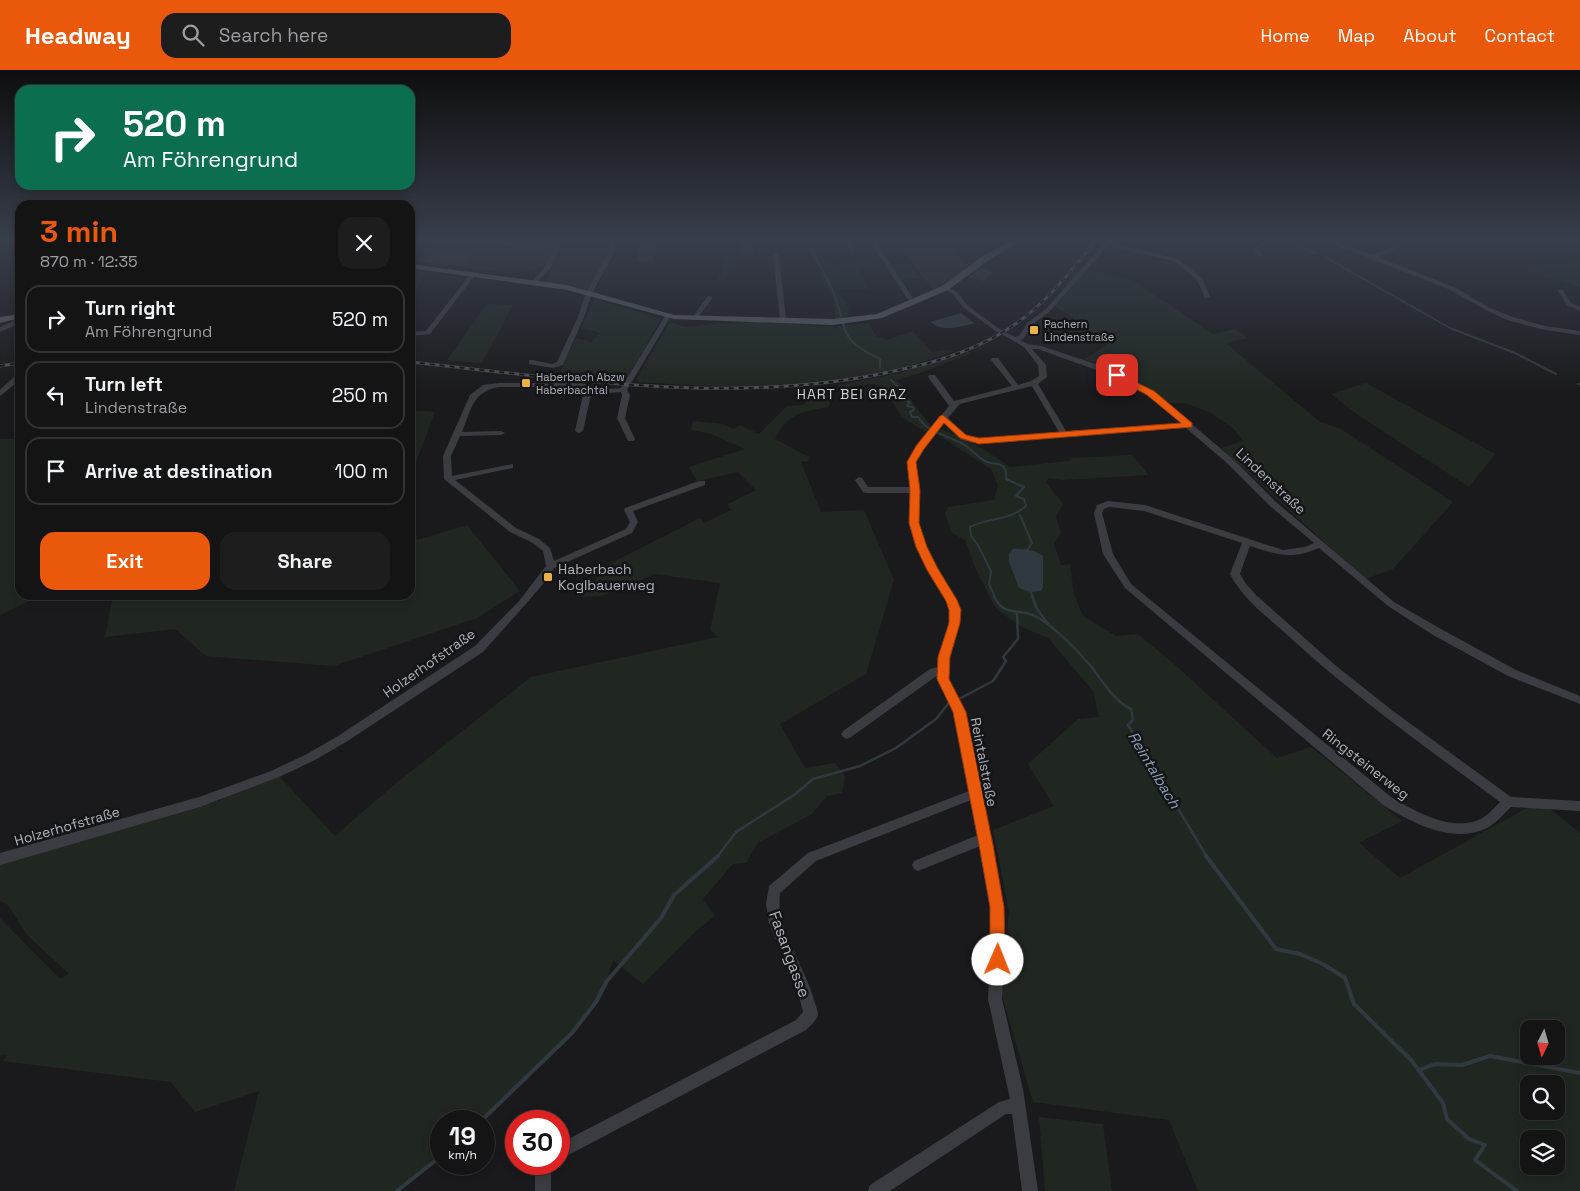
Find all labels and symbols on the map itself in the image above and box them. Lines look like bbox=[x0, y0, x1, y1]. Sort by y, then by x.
place label: Pachern Lindenstraße bbox=[1044, 317, 1114, 344]
marker: Pachern Lindenstraße bbox=[1028, 324, 1040, 336]
pin bbox=[1096, 354, 1138, 396]
place label: Haberbach Abzw Haberbachtal bbox=[536, 370, 625, 397]
marker: Haberbach Abzw Haberbachtal bbox=[520, 377, 532, 389]
district label: HART BEI GRAZ bbox=[797, 385, 907, 403]
street label: Lindenstraße bbox=[1232, 444, 1310, 518]
place label: Haberbach Koglbauerweg bbox=[558, 560, 655, 594]
marker: Haberbach Koglbauerweg bbox=[542, 571, 554, 583]
street label: Holzerhofstraße bbox=[379, 624, 479, 702]
street label: Reintalstraße bbox=[967, 716, 1001, 808]
street label: Ringsteinerweg bbox=[1319, 724, 1413, 804]
water label: Reintalbach bbox=[1124, 728, 1185, 812]
street label: Holzerhofstraße bbox=[12, 802, 122, 850]
street label: Fasangasse bbox=[764, 908, 815, 1000]
position arrow bbox=[971, 933, 1023, 985]
north arrow bbox=[1520, 1020, 1565, 1065]
speed limit sign: 30 bbox=[505, 1110, 570, 1175]

